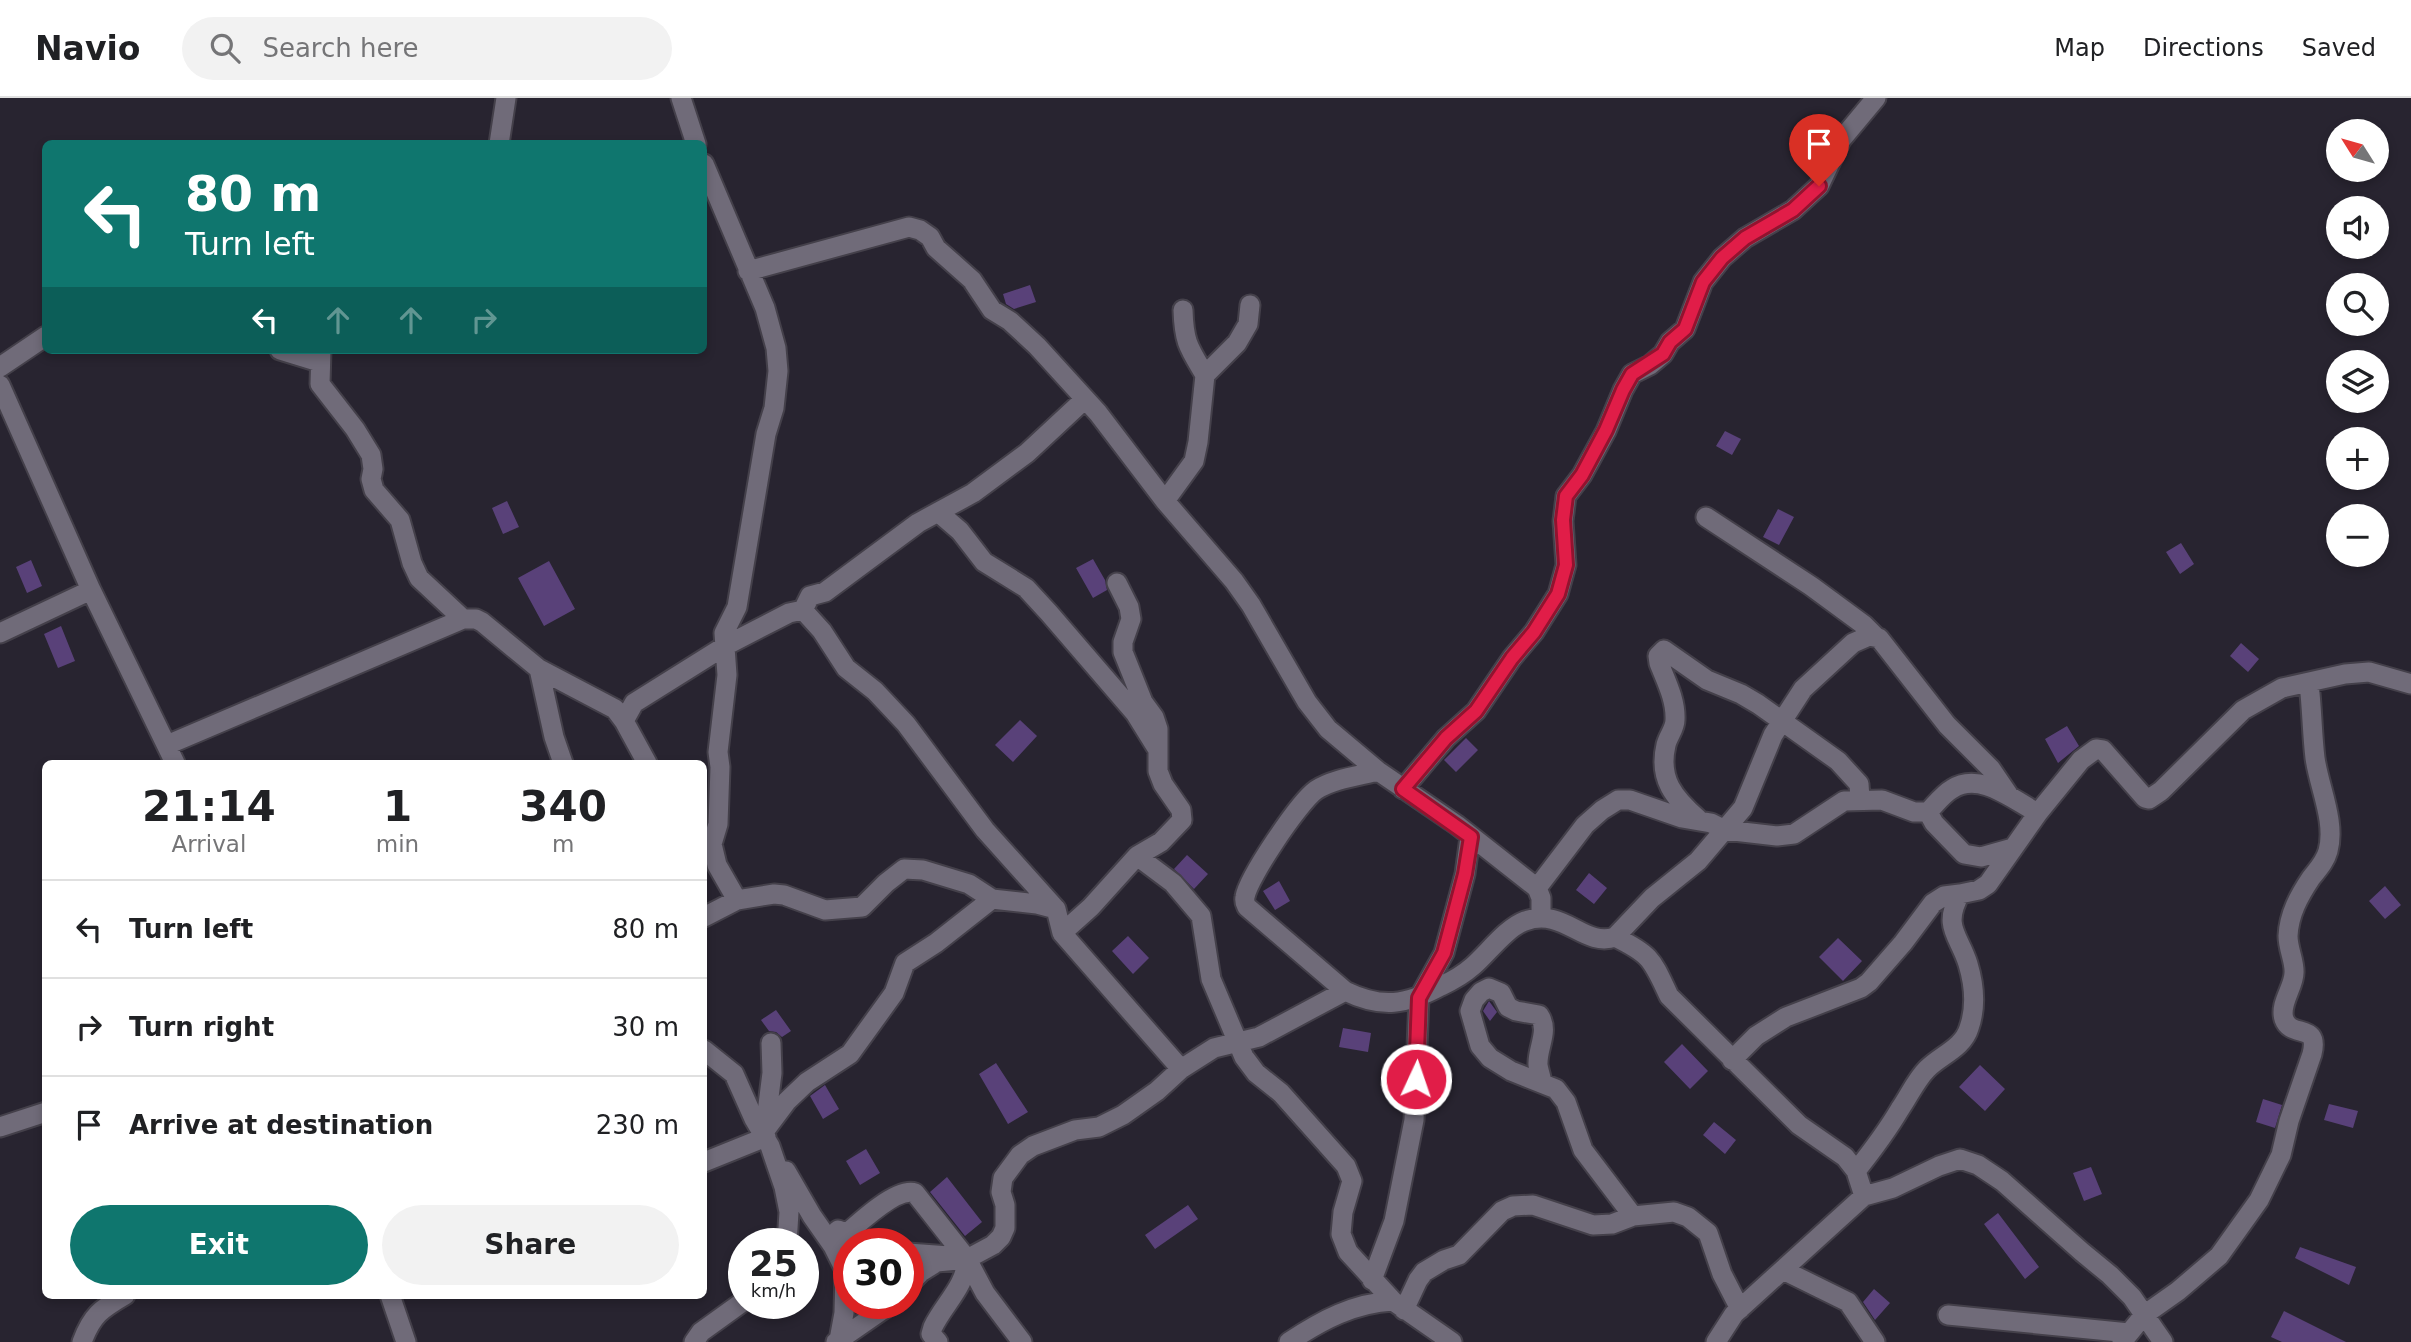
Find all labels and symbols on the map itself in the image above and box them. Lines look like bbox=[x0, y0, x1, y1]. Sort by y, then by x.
pin bbox=[1789, 114, 1849, 186]
north arrow bbox=[2326, 119, 2389, 182]
position arrow bbox=[1379, 1042, 1453, 1116]
speed limit sign: 30 bbox=[833, 1228, 924, 1319]

